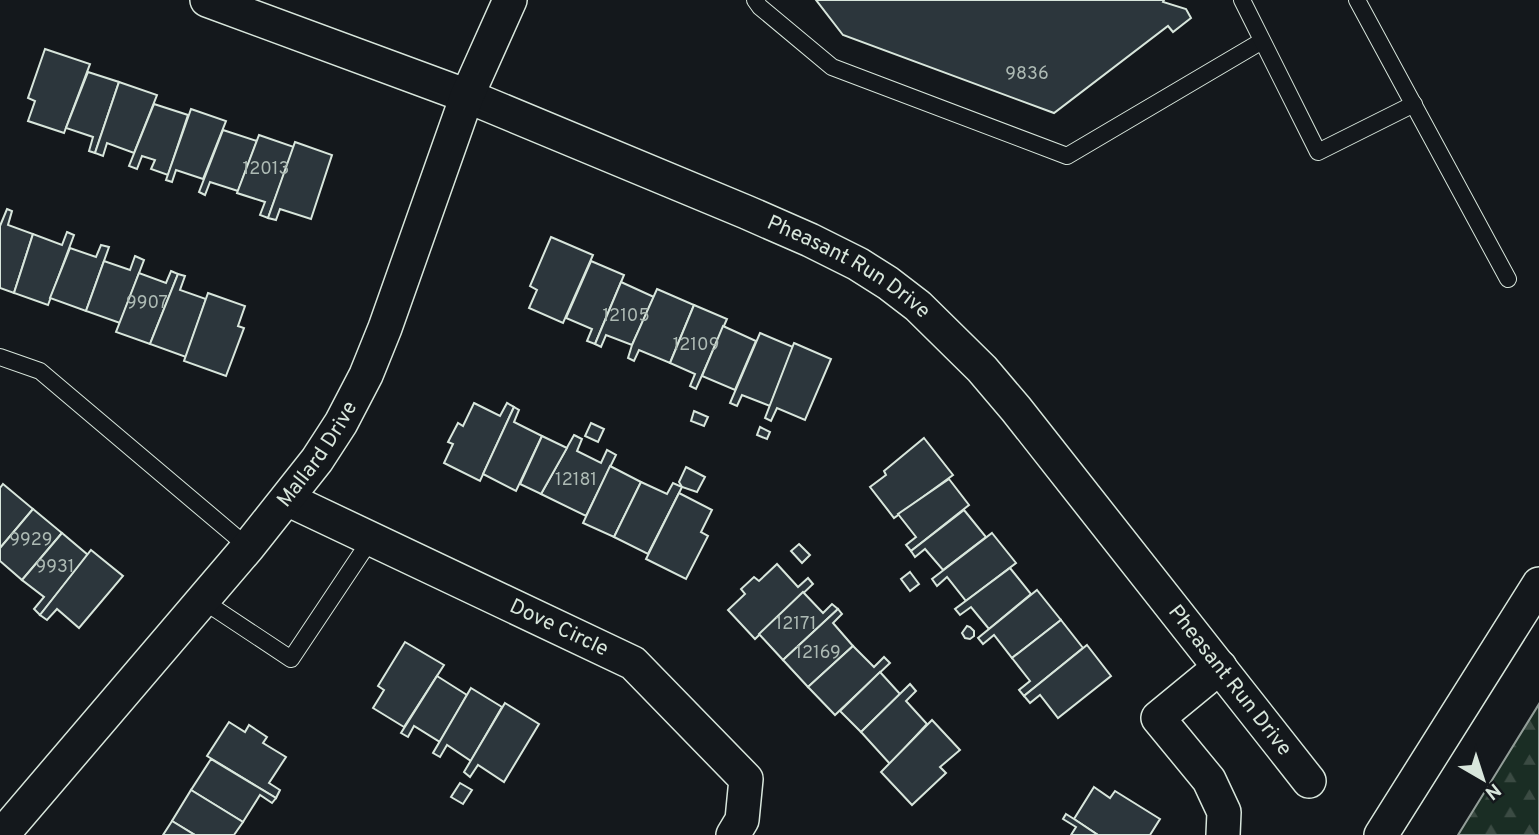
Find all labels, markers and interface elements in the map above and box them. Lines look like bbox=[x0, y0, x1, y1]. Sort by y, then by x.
house number: 9836 bbox=[1005, 63, 1049, 86]
house number: 12013 bbox=[243, 158, 289, 181]
street label: Pheasant Run Drive bbox=[763, 209, 936, 324]
house number: 9907 bbox=[126, 292, 168, 315]
house number: 12105 bbox=[602, 305, 650, 328]
house number: 12109 bbox=[673, 334, 719, 357]
street label: Mallard Drive bbox=[271, 396, 364, 513]
house number: 12181 bbox=[555, 469, 597, 492]
house number: 9929 bbox=[9, 529, 53, 552]
house number: 9931 bbox=[35, 556, 75, 579]
street label: Dove Circle bbox=[505, 593, 613, 663]
street label: Pheasant Run Drive bbox=[1162, 599, 1298, 762]
house number: 12171 bbox=[776, 613, 816, 636]
house number: 12169 bbox=[795, 642, 841, 665]
north arrow bbox=[1448, 744, 1518, 814]
text: N bbox=[1480, 777, 1505, 804]

